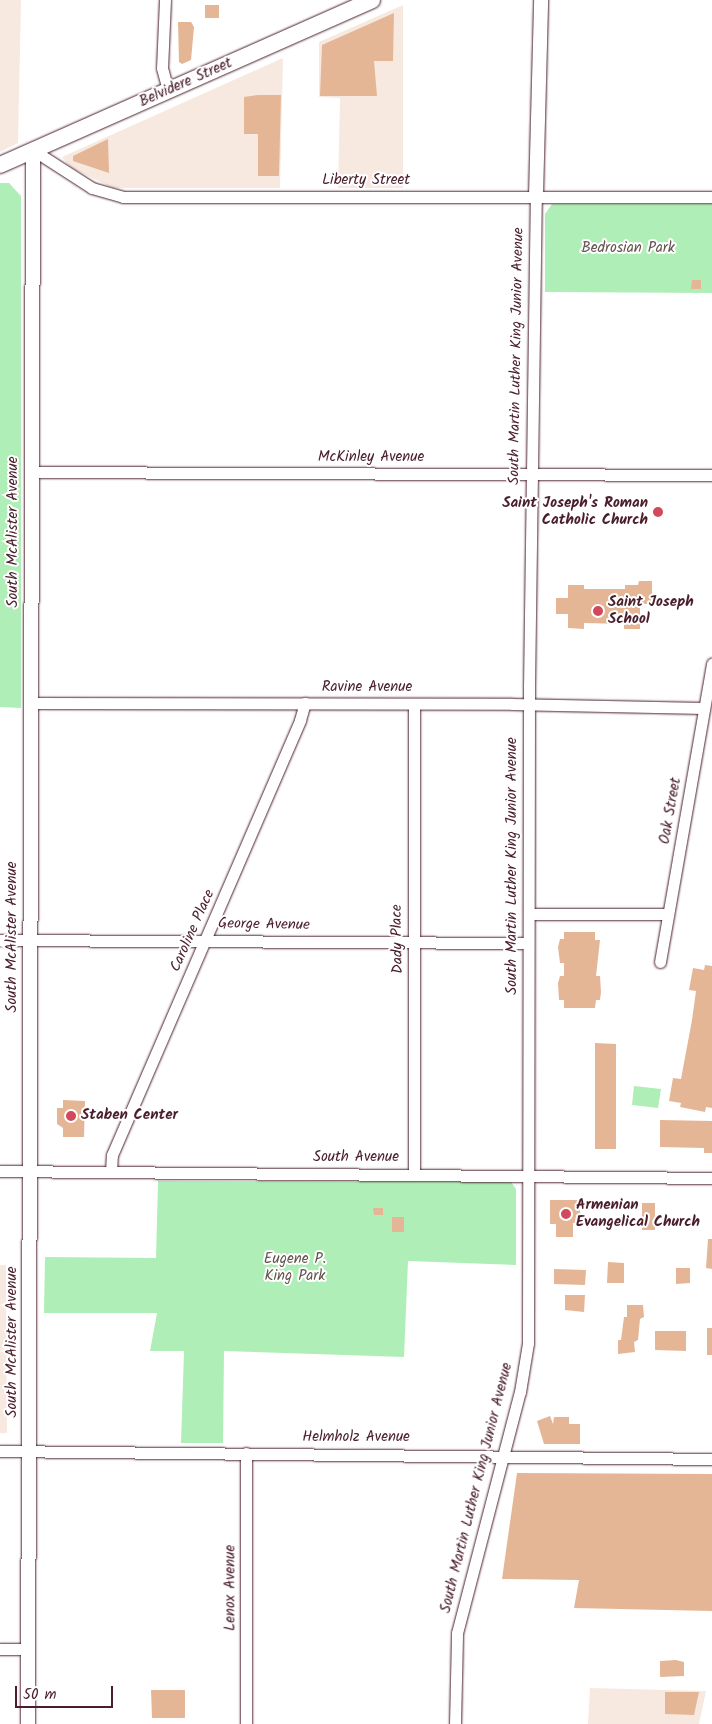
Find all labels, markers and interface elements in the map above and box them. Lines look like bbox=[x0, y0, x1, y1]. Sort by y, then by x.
street label: Belvidere Street bbox=[137, 54, 235, 112]
street label: Liberty Street bbox=[322, 172, 410, 190]
street label: South Martin Luther King Junior Avenue bbox=[506, 227, 528, 485]
park label: Bedrosian Park bbox=[581, 240, 675, 258]
street label: McKinley Avenue bbox=[318, 449, 424, 467]
street label: South McAlister Avenue bbox=[5, 457, 23, 607]
place label: Saint Joseph's Roman Catholic Church bbox=[502, 494, 648, 529]
marker: Saint Joseph's Roman Catholic Church bbox=[652, 506, 664, 518]
place label: Saint Joseph School bbox=[608, 593, 694, 628]
marker: Saint Joseph School bbox=[592, 605, 604, 617]
street label: Ravine Avenue bbox=[322, 679, 412, 697]
street label: South Martin Luther King Junior Avenue bbox=[504, 737, 522, 995]
street label: Oak Street bbox=[656, 776, 686, 846]
street label: South McAlister Avenue bbox=[4, 862, 22, 1012]
street label: Caroline Place bbox=[167, 887, 219, 975]
street label: Dady Place bbox=[388, 904, 408, 974]
street label: George Avenue bbox=[218, 915, 310, 935]
place label: Staben Center bbox=[81, 1107, 178, 1125]
marker: Staben Center bbox=[65, 1110, 77, 1122]
street label: South Avenue bbox=[313, 1149, 399, 1167]
place label: Armenian Evangelical Church bbox=[576, 1196, 700, 1231]
marker: Armenian Evangelical Church bbox=[560, 1208, 572, 1220]
park label: Eugene P. King Park bbox=[264, 1250, 326, 1285]
street label: South McAlister Avenue bbox=[4, 1267, 22, 1417]
street label: South Martin Luther King Junior Avenue bbox=[437, 1361, 517, 1615]
street label: Helmholz Avenue bbox=[302, 1429, 410, 1447]
street label: Lenox Avenue bbox=[222, 1545, 240, 1631]
scale bar bbox=[18, 1676, 115, 1708]
text: 50 m bbox=[23, 1683, 57, 1707]

